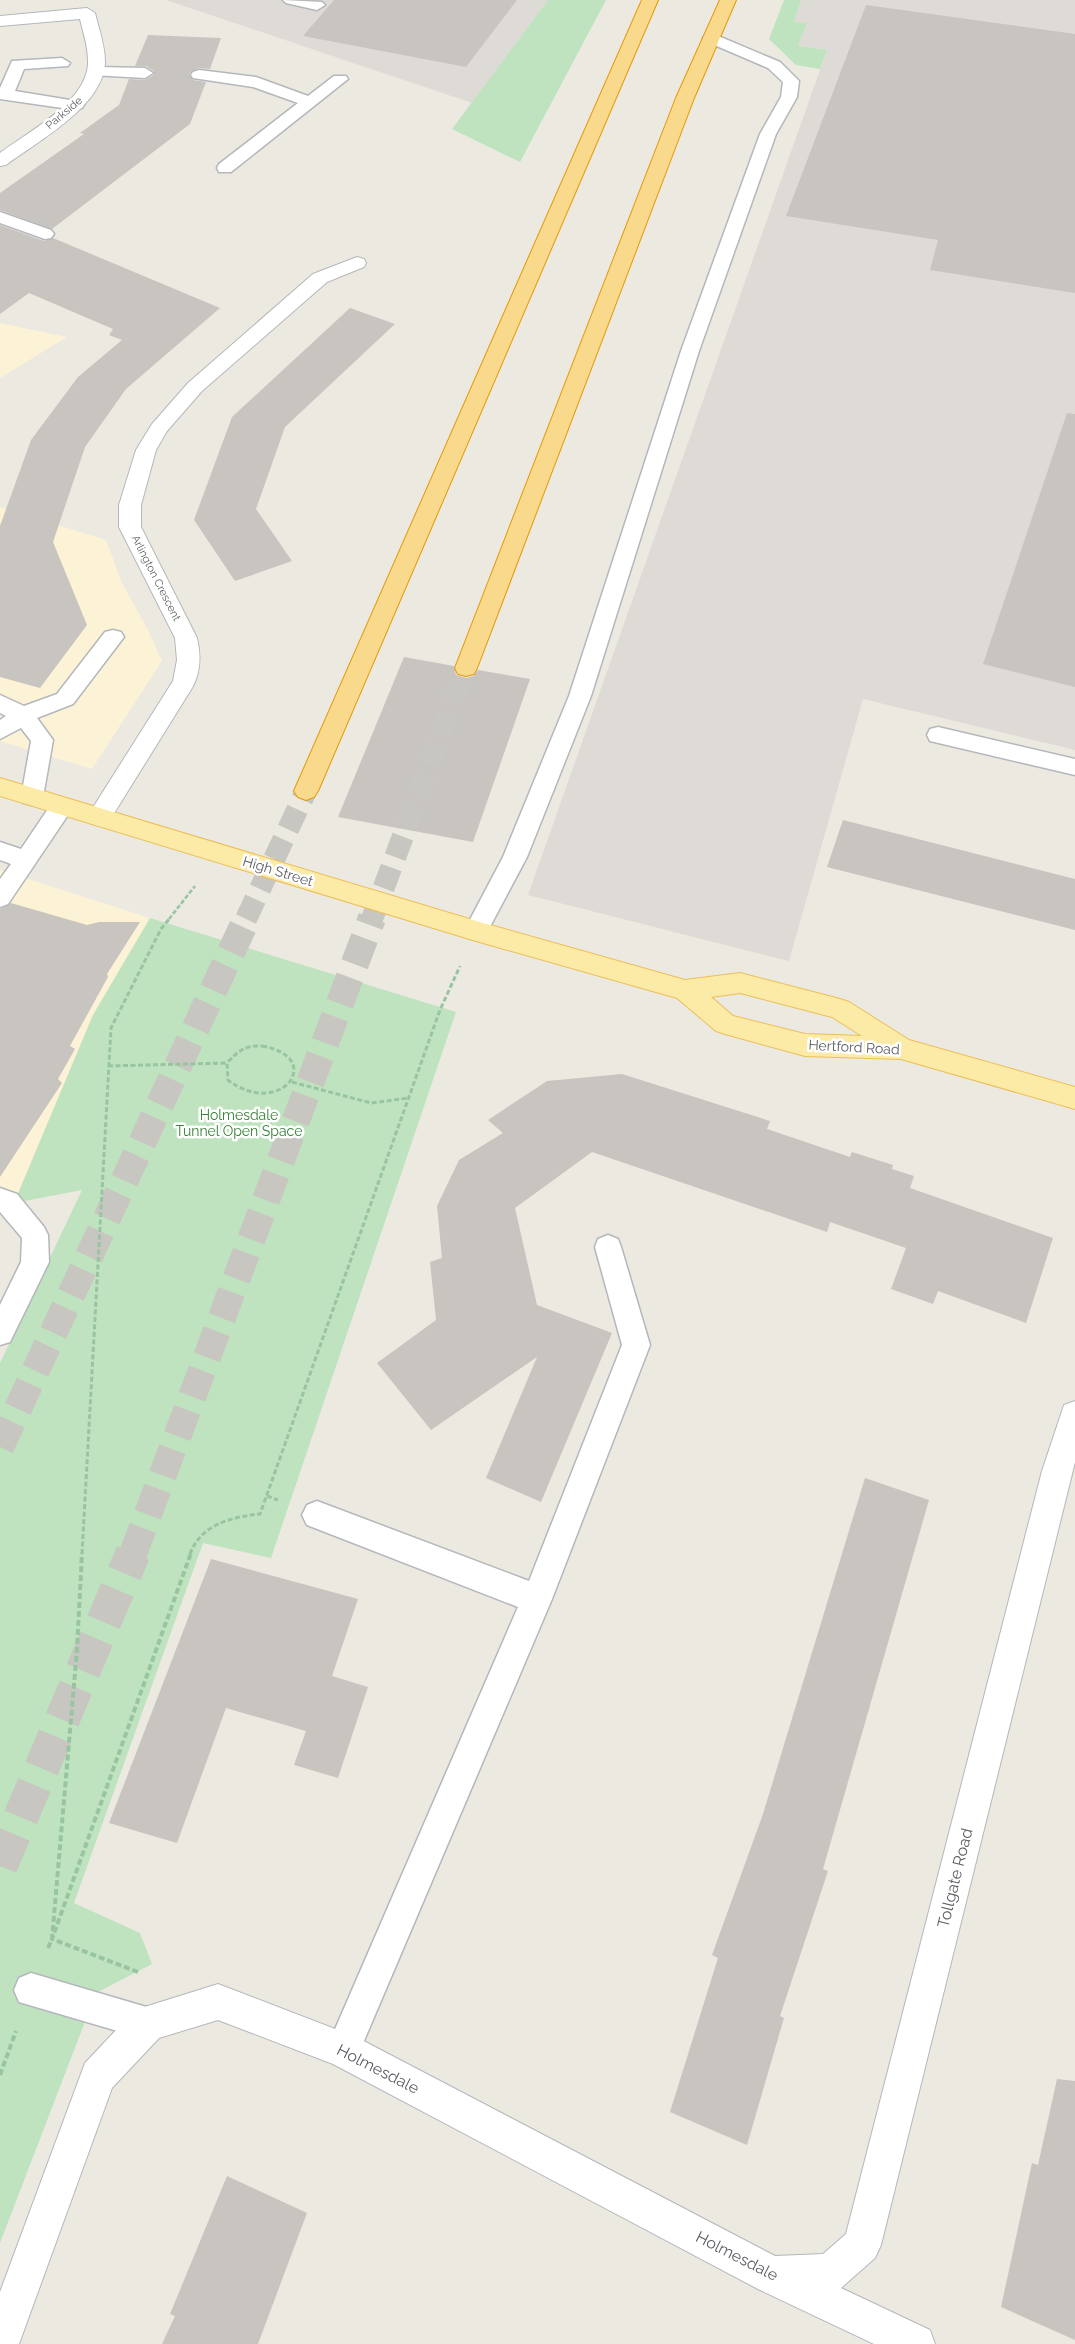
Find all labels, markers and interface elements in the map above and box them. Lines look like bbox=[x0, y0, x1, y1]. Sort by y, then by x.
street label: Parkside bbox=[43, 94, 85, 132]
street label: Arlington Crescent bbox=[129, 533, 183, 623]
street label: High Street bbox=[241, 853, 315, 889]
street label: Hertford Road bbox=[808, 1037, 900, 1057]
park label: Holmesdale Tunnel Open Space bbox=[176, 1107, 302, 1139]
street label: Tollgate Road bbox=[933, 1826, 977, 1930]
street label: Holmesdale bbox=[334, 2040, 422, 2098]
street label: Holmesdale bbox=[693, 2227, 781, 2285]

